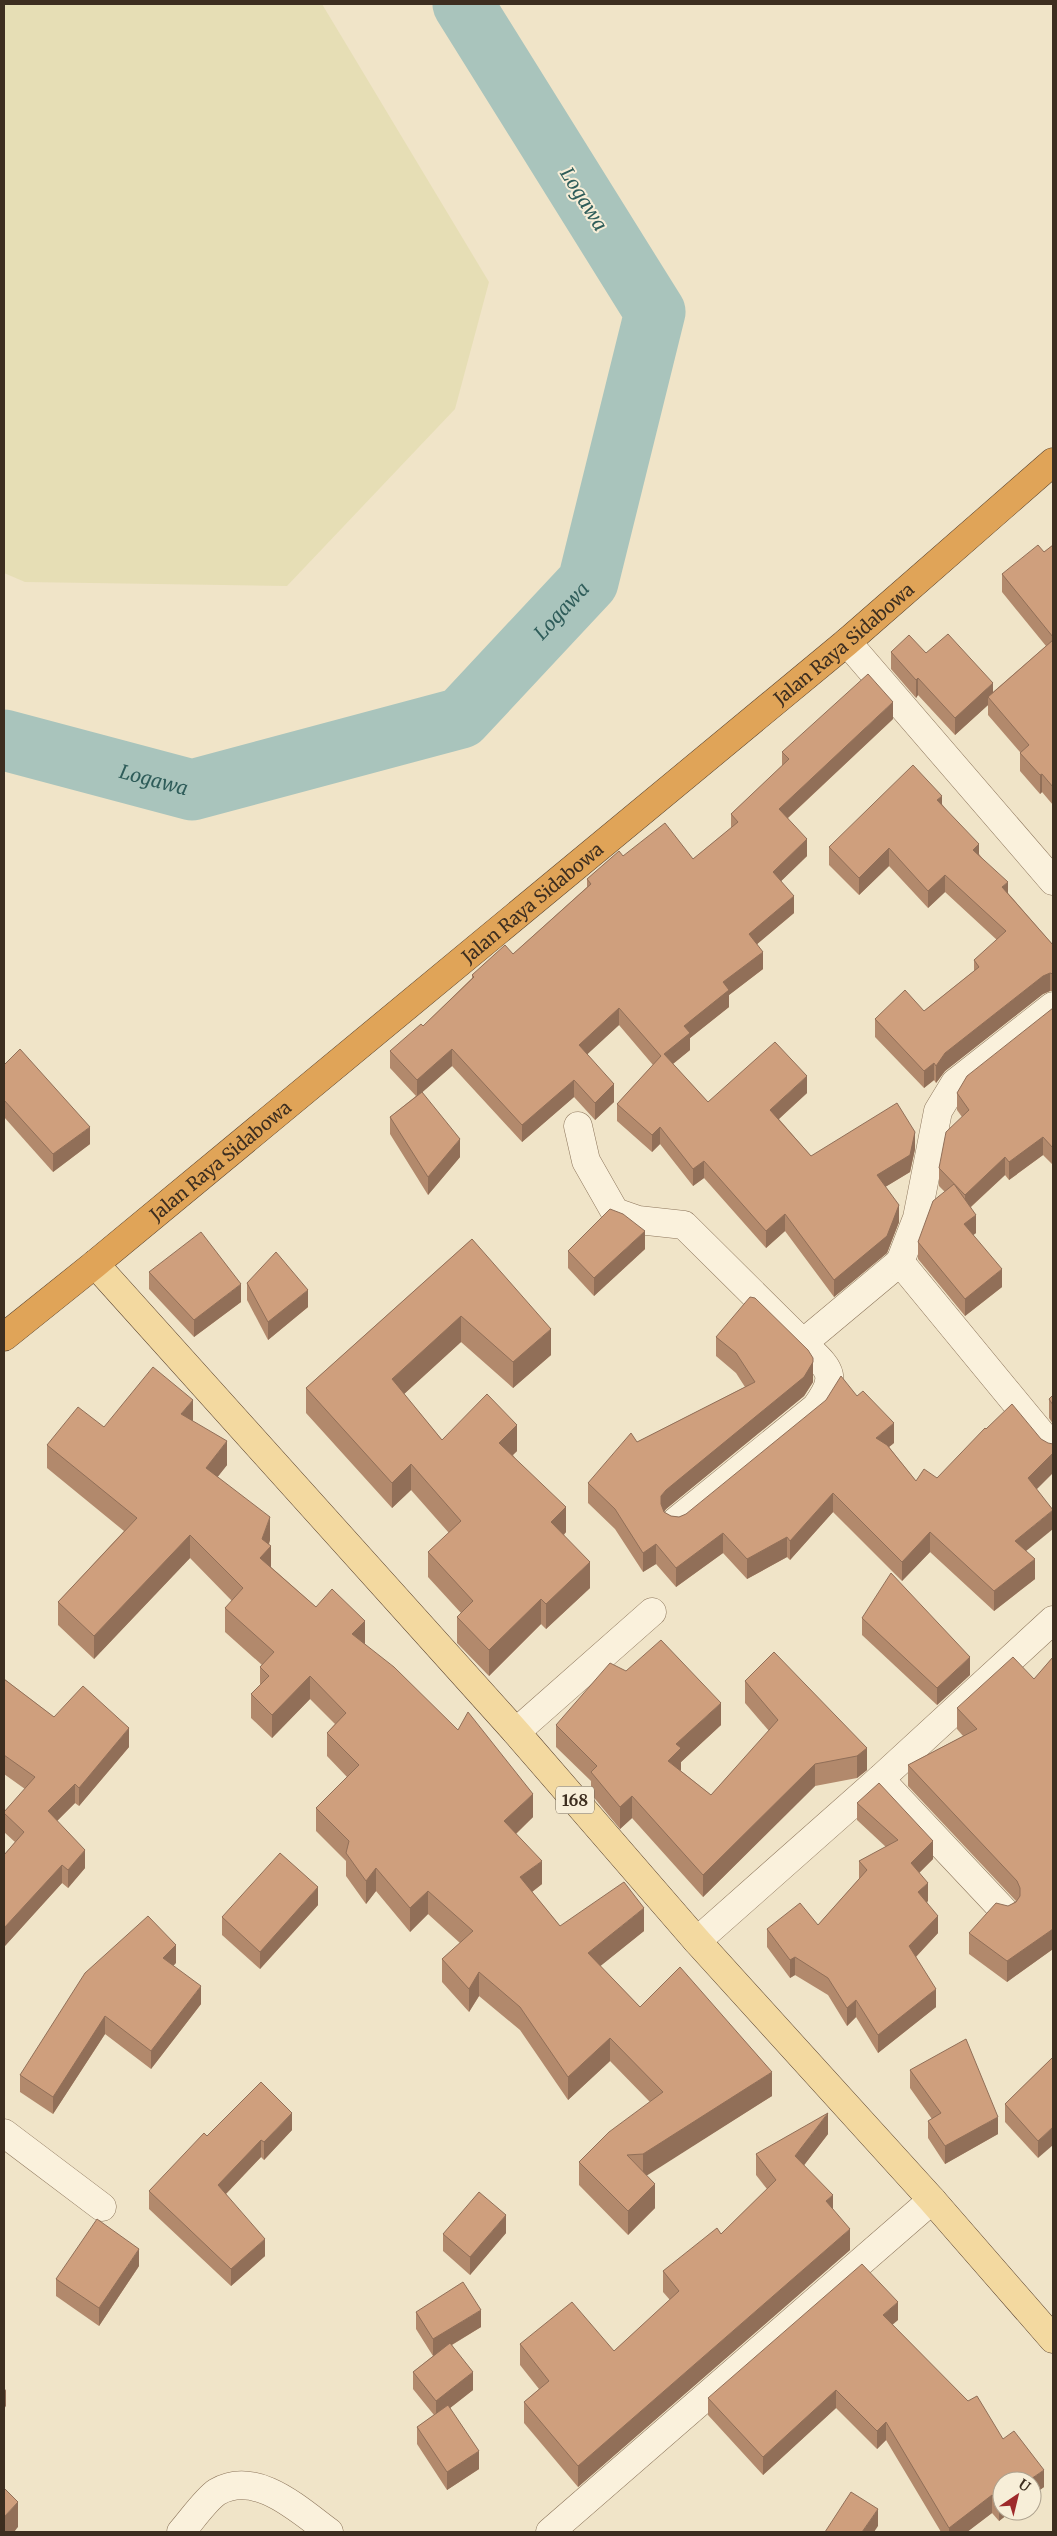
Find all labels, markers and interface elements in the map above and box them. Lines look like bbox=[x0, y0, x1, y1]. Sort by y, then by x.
water label: Logawa bbox=[555, 163, 613, 235]
water label: Logawa bbox=[529, 577, 594, 644]
street label: Jalan Raya Sidabowa bbox=[768, 577, 919, 710]
water label: Logawa bbox=[117, 759, 191, 800]
street label: Jalan Raya Sidabowa bbox=[456, 837, 608, 968]
street label: Jalan Raya Sidabowa bbox=[144, 1095, 296, 1226]
road number: 168 bbox=[556, 1786, 594, 1814]
north arrow bbox=[992, 2471, 1042, 2521]
text: U bbox=[1015, 2475, 1034, 2496]

